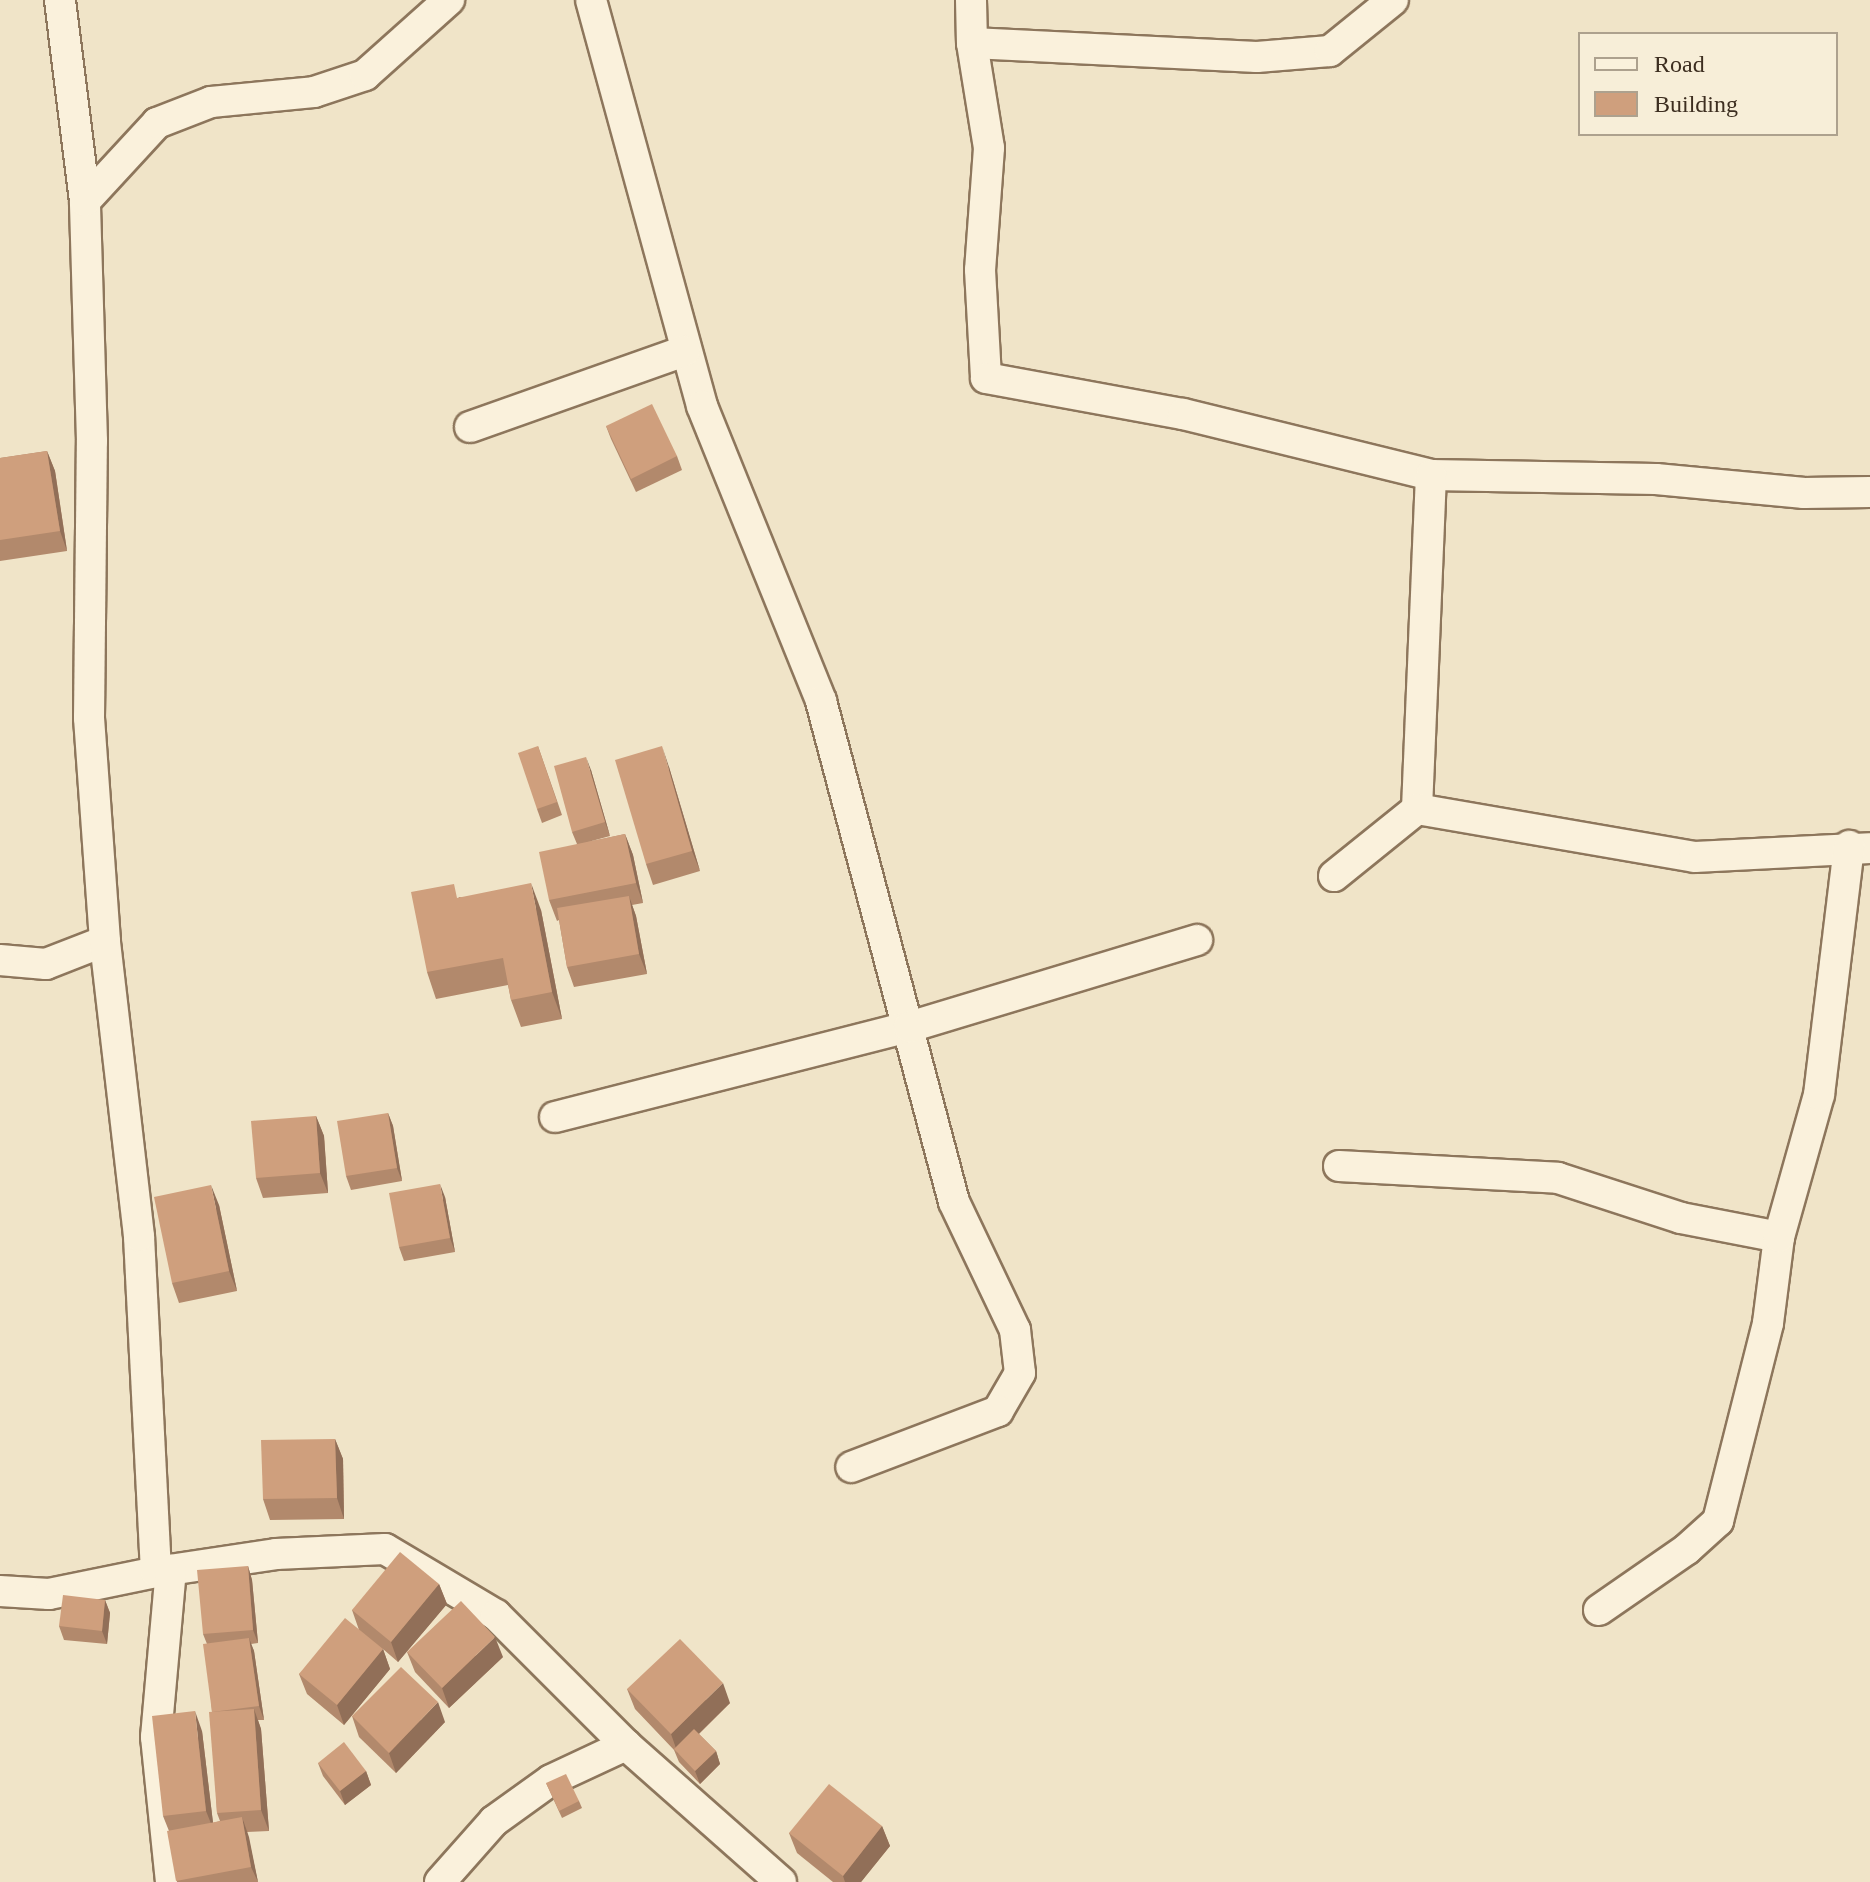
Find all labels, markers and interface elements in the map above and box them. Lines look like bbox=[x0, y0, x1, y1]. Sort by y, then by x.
legend bbox=[1578, 32, 1838, 136]
text: Road bbox=[1654, 51, 1705, 77]
text: Building bbox=[1654, 91, 1738, 117]

